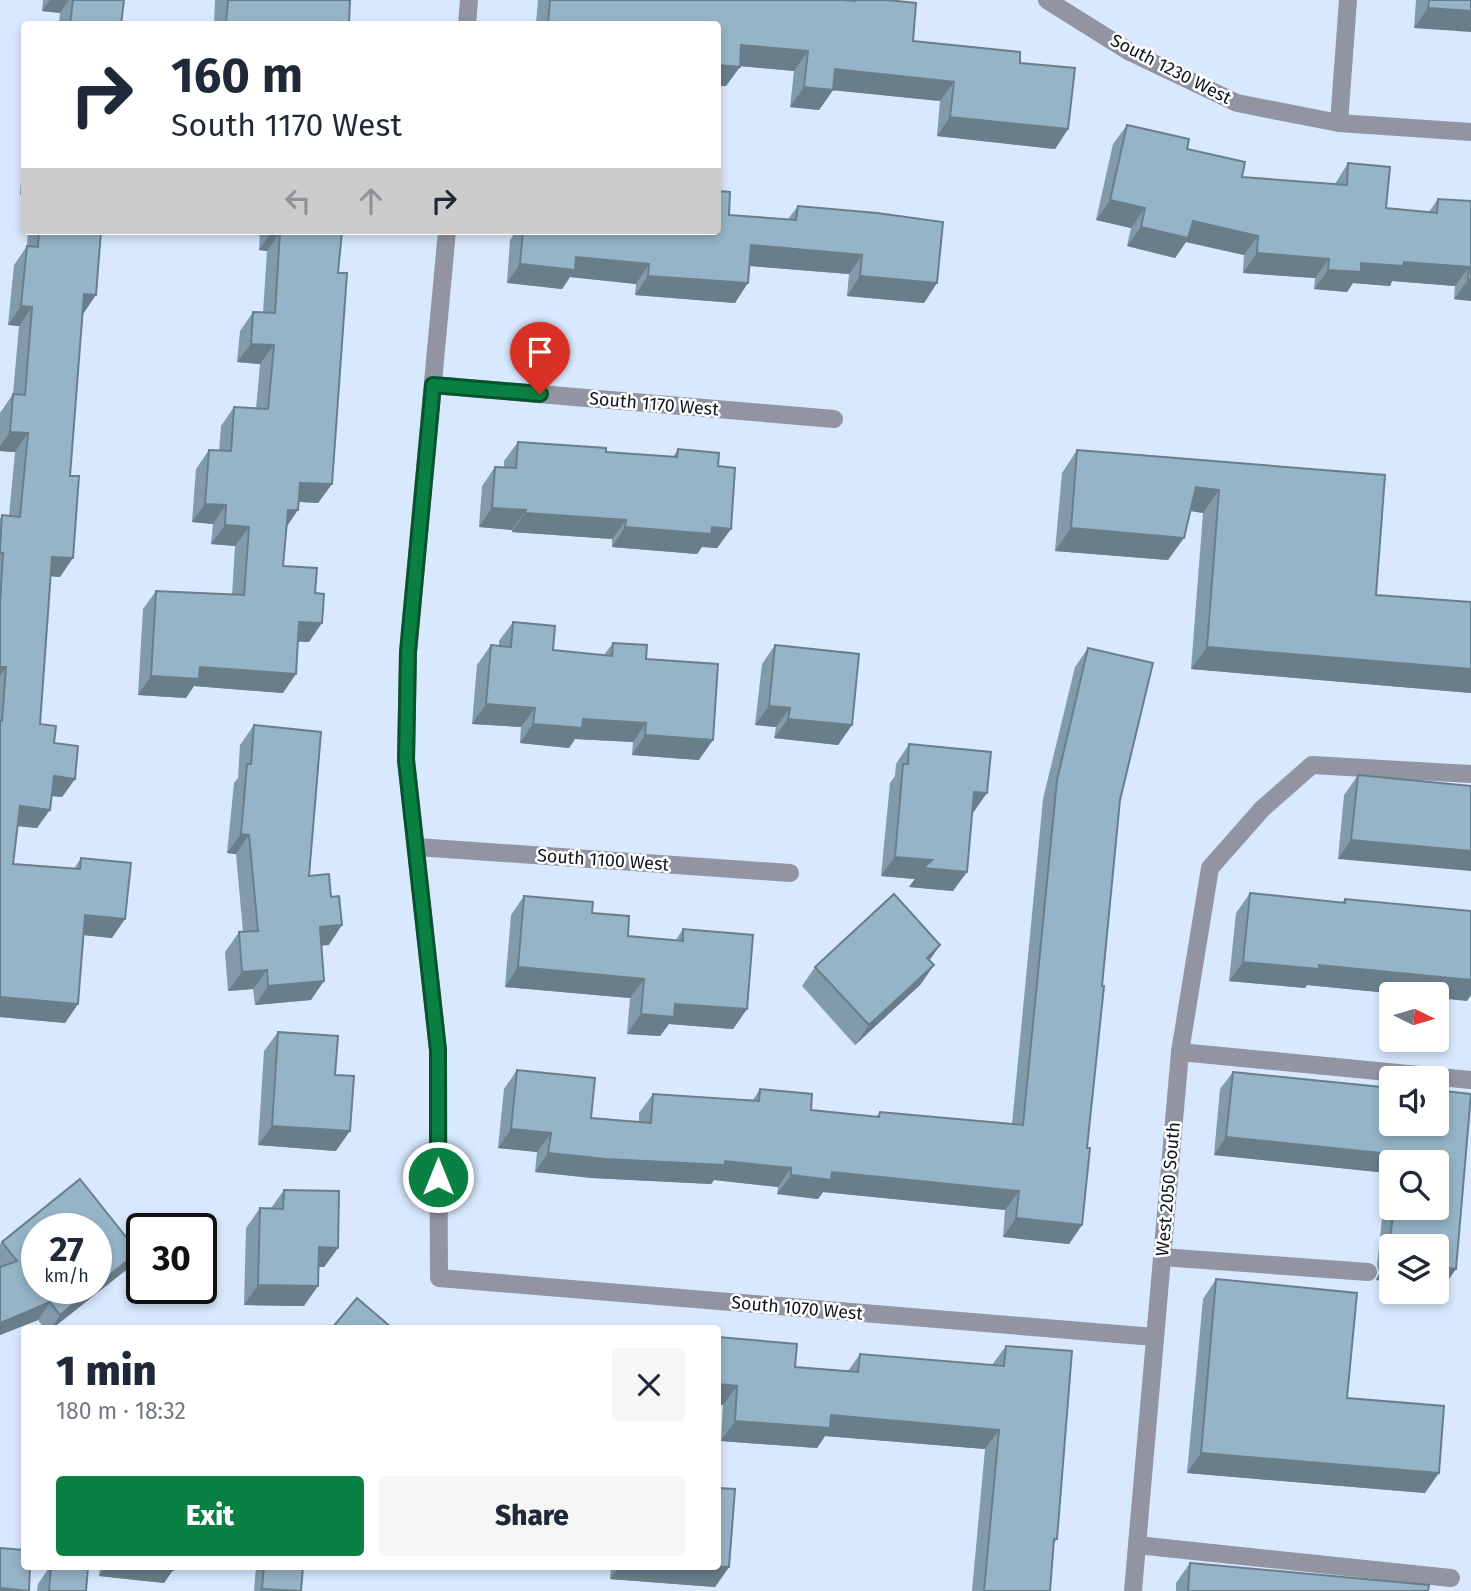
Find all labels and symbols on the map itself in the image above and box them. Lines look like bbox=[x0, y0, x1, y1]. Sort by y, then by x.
street label: South 1230 West bbox=[1107, 29, 1235, 109]
pin bbox=[510, 322, 570, 394]
street label: South 1170 West bbox=[588, 387, 720, 421]
street label: South 1100 West bbox=[536, 844, 670, 876]
north arrow bbox=[1379, 982, 1449, 1052]
street label: West 2050 South bbox=[1151, 1121, 1185, 1257]
position arrow bbox=[401, 1140, 475, 1214]
speed limit sign: 30 bbox=[126, 1213, 217, 1304]
street label: South 1070 West bbox=[730, 1291, 864, 1325]

